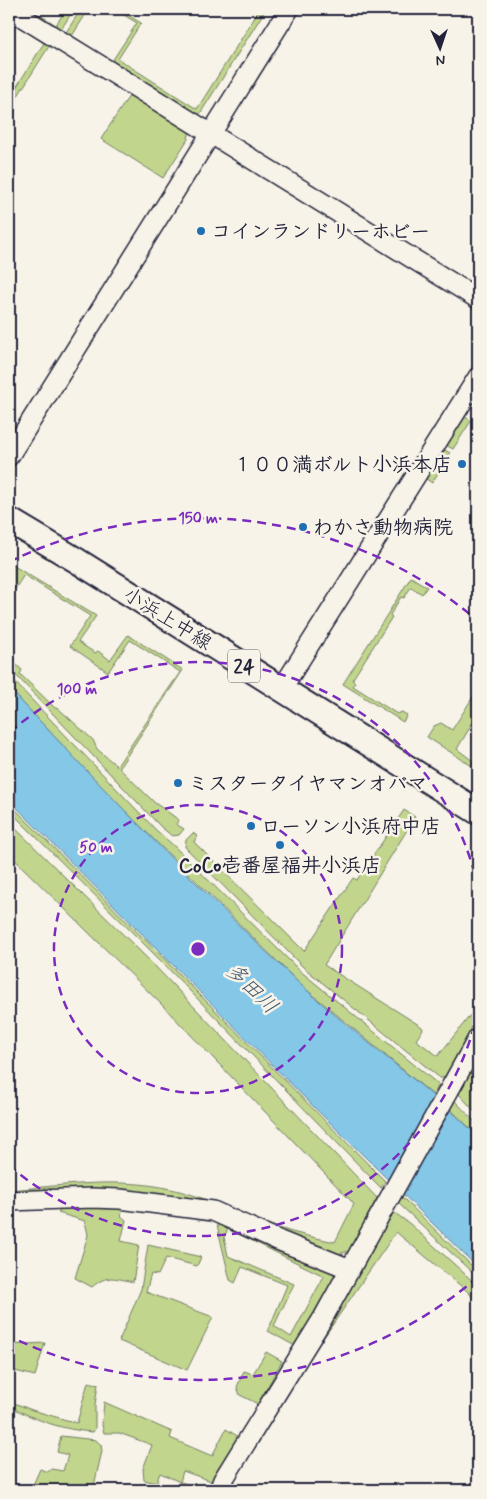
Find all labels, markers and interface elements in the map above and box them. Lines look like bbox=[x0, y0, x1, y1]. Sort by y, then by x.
north arrow bbox=[414, 22, 464, 72]
text: N bbox=[435, 51, 446, 69]
place label: コインランドリーホビー bbox=[211, 219, 430, 246]
marker: コインランドリーホビー bbox=[195, 225, 207, 237]
place label: １００満ボルト小浜本店 bbox=[232, 452, 452, 479]
marker: １００満ボルト小浜本店 bbox=[456, 458, 468, 470]
text: 150 m bbox=[178, 509, 218, 529]
place label: わかさ動物病院 bbox=[313, 515, 453, 542]
marker: わかさ動物病院 bbox=[297, 521, 309, 533]
street label: 小浜上中線 bbox=[118, 581, 217, 657]
road number: 24 bbox=[228, 649, 260, 682]
text: 100 m bbox=[57, 680, 97, 700]
place label: ミスタータイヤマンオバマ bbox=[188, 771, 428, 798]
marker: ミスタータイヤマンオバマ bbox=[172, 777, 184, 789]
place label: ローソン小浜府中店 bbox=[261, 814, 441, 841]
marker: ローソン小浜府中店 bbox=[245, 820, 257, 832]
text: 50 m bbox=[79, 838, 113, 858]
marker: CoCo壱番屋福井小浜店 bbox=[274, 839, 286, 851]
place label: CoCo壱番屋福井小浜店 bbox=[179, 853, 381, 880]
centre of rings bbox=[189, 940, 207, 958]
water label: 多田川 bbox=[219, 957, 284, 1021]

